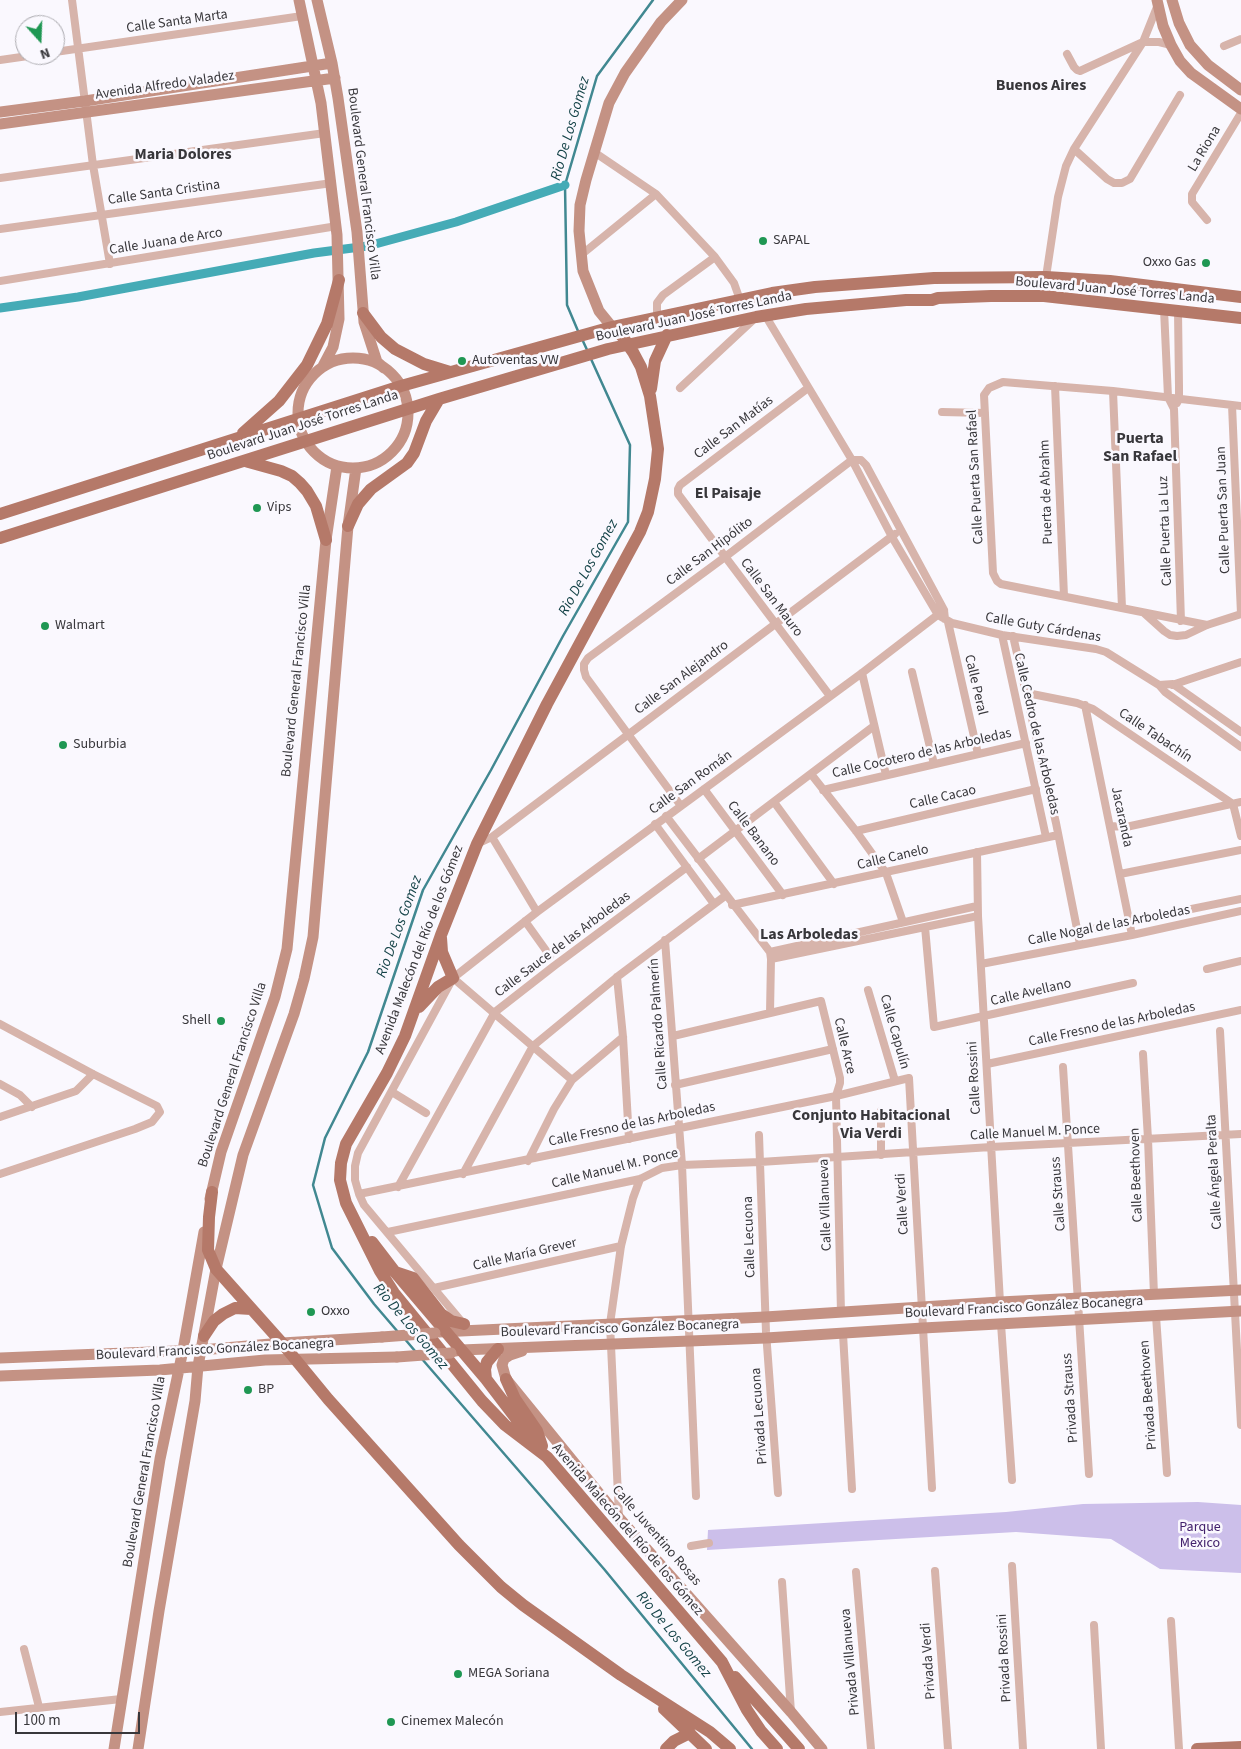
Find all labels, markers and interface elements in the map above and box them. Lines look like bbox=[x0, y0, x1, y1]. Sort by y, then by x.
street label: Calle Santa Marta bbox=[125, 7, 229, 37]
north arrow bbox=[15, 15, 65, 65]
text: N bbox=[37, 42, 53, 64]
street label: Avenida Alfredo Valadez bbox=[95, 68, 235, 104]
water label: Rio De Los Gomez bbox=[548, 75, 594, 183]
district label: Buenos Aires bbox=[996, 76, 1086, 96]
street label: Boulevard General Francisco Villa bbox=[343, 87, 383, 281]
street label: La Riona bbox=[1185, 123, 1225, 175]
district label: Maria Dolores bbox=[134, 145, 232, 165]
street label: Calle Santa Cristina bbox=[107, 177, 221, 209]
street label: Calle Juana de Arco bbox=[108, 225, 224, 259]
place label: SAPAL bbox=[773, 233, 810, 249]
marker: SAPAL bbox=[757, 235, 769, 247]
place label: Oxxo Gas bbox=[1143, 255, 1196, 271]
marker: Oxxo Gas bbox=[1200, 257, 1212, 269]
street label: Boulevard Juan José Torres Landa bbox=[1015, 274, 1215, 308]
street label: Boulevard Juan José Torres Landa bbox=[594, 288, 794, 346]
place label: Autoventas VW bbox=[472, 353, 559, 369]
marker: Autoventas VW bbox=[456, 355, 468, 367]
street label: Boulevard Juan José Torres Landa bbox=[205, 387, 401, 465]
street label: Calle San Matías bbox=[691, 393, 777, 463]
street label: Calle Puerta San Rafael bbox=[964, 409, 988, 545]
district label: Puerta San Rafael bbox=[1103, 429, 1177, 467]
street label: Puerta de Abrahm bbox=[1037, 439, 1057, 545]
street label: Calle Puerta San Juan bbox=[1213, 446, 1235, 574]
street label: Calle Puerta La Luz bbox=[1156, 476, 1176, 586]
district label: El Paisaje bbox=[695, 484, 761, 504]
place label: Vips bbox=[267, 500, 291, 516]
marker: Vips bbox=[251, 502, 263, 514]
street label: Calle San Hipólito bbox=[663, 514, 757, 590]
water label: Rio De Los Gomez bbox=[555, 517, 623, 619]
street label: Calle San Mauro bbox=[736, 555, 806, 641]
street label: Boulevard General Francisco Villa bbox=[279, 584, 315, 778]
street label: Calle Guty Cárdenas bbox=[984, 610, 1102, 646]
place label: Walmart bbox=[55, 618, 105, 634]
marker: Walmart bbox=[39, 620, 51, 632]
street label: Calle San Alejandro bbox=[632, 637, 732, 719]
street label: Calle Cedro de las Arboledas bbox=[1009, 651, 1063, 817]
street label: Calle Peral bbox=[960, 653, 990, 717]
street label: Calle Tabachín bbox=[1115, 705, 1195, 767]
street label: Calle Cocotero de las Arboledas bbox=[831, 725, 1013, 783]
place label: Suburbia bbox=[73, 737, 127, 753]
marker: Suburbia bbox=[57, 739, 69, 751]
street label: Calle San Román bbox=[646, 747, 736, 819]
street label: Calle Cacao bbox=[908, 782, 978, 814]
street label: Jacaranda bbox=[1106, 785, 1136, 849]
street label: Calle Banano bbox=[723, 798, 783, 870]
street label: Calle Canelo bbox=[856, 842, 930, 874]
street label: Avenida Malecón del Río de los Gómez bbox=[372, 843, 468, 1057]
water label: Rio De Los Gomez bbox=[373, 874, 427, 980]
street label: Calle Sauce de las Arboledas bbox=[492, 888, 634, 1002]
street label: Calle Nogal de las Arboledas bbox=[1027, 902, 1191, 950]
district label: Las Arboledas bbox=[760, 925, 858, 945]
street label: Calle Ricardo Palmerín bbox=[646, 958, 672, 1090]
street label: Calle Avellano bbox=[989, 976, 1073, 1010]
street label: Boulevard General Francisco Villa bbox=[195, 980, 271, 1170]
street label: Calle Capulín bbox=[875, 993, 913, 1071]
street label: Calle Fresno de las Arboledas bbox=[1027, 999, 1197, 1051]
place label: Shell bbox=[182, 1013, 211, 1029]
marker: Shell bbox=[215, 1015, 227, 1027]
street label: Calle Arce bbox=[829, 1016, 859, 1076]
street label: Calle Rossini bbox=[965, 1041, 985, 1115]
street label: Calle Fresno de las Arboledas bbox=[547, 1099, 717, 1151]
district label: Conjunto Habitacional Via Verdi bbox=[792, 1106, 950, 1144]
street label: Calle Ángela Peralta bbox=[1204, 1114, 1226, 1230]
street label: Calle Manuel M. Ponce bbox=[970, 1121, 1100, 1145]
street label: Calle Beethoven bbox=[1127, 1127, 1147, 1223]
street label: Calle Manuel M. Ponce bbox=[550, 1145, 680, 1193]
street label: Calle Strauss bbox=[1048, 1156, 1070, 1232]
street label: Calle Villanueva bbox=[816, 1159, 836, 1251]
street label: Calle Verdi bbox=[893, 1173, 913, 1235]
street label: Calle Lecuona bbox=[740, 1196, 760, 1278]
street label: Calle María Grever bbox=[471, 1235, 579, 1275]
water label: Rio De Los Gomez bbox=[369, 1280, 451, 1374]
street label: Boulevard Francisco González Bocanegra bbox=[904, 1293, 1144, 1323]
place label: Oxxo bbox=[321, 1304, 350, 1320]
marker: Oxxo bbox=[305, 1306, 317, 1318]
street label: Boulevard Francisco González Bocanegra bbox=[500, 1316, 740, 1342]
street label: Boulevard Francisco González Bocanegra bbox=[95, 1335, 335, 1365]
street label: Privada Beethoven bbox=[1137, 1339, 1161, 1451]
street label: Privada Strauss bbox=[1059, 1353, 1083, 1443]
street label: Privada Lecuona bbox=[748, 1367, 772, 1465]
street label: Boulevard General Francisco Villa bbox=[120, 1375, 170, 1569]
place label: BP bbox=[258, 1382, 274, 1398]
marker: BP bbox=[242, 1384, 254, 1396]
street label: Avenida Malecón del Río de los Gómez bbox=[548, 1441, 706, 1619]
street label: Calle Juventino Rosas bbox=[608, 1482, 704, 1590]
park label: Parque Mexico bbox=[1179, 1520, 1221, 1552]
water label: Rio De Los Gomez bbox=[632, 1588, 714, 1682]
street label: Privada Villanueva bbox=[838, 1608, 864, 1716]
street label: Privada Rossini bbox=[994, 1613, 1016, 1703]
street label: Privada Verdi bbox=[918, 1622, 940, 1700]
place label: MEGA Soriana bbox=[468, 1666, 550, 1682]
marker: MEGA Soriana bbox=[452, 1668, 464, 1680]
scale bar bbox=[18, 1702, 142, 1734]
text: 100 m bbox=[23, 1710, 61, 1731]
place label: Cinemex Malecón bbox=[401, 1714, 504, 1730]
marker: Cinemex Malecón bbox=[385, 1716, 397, 1728]

